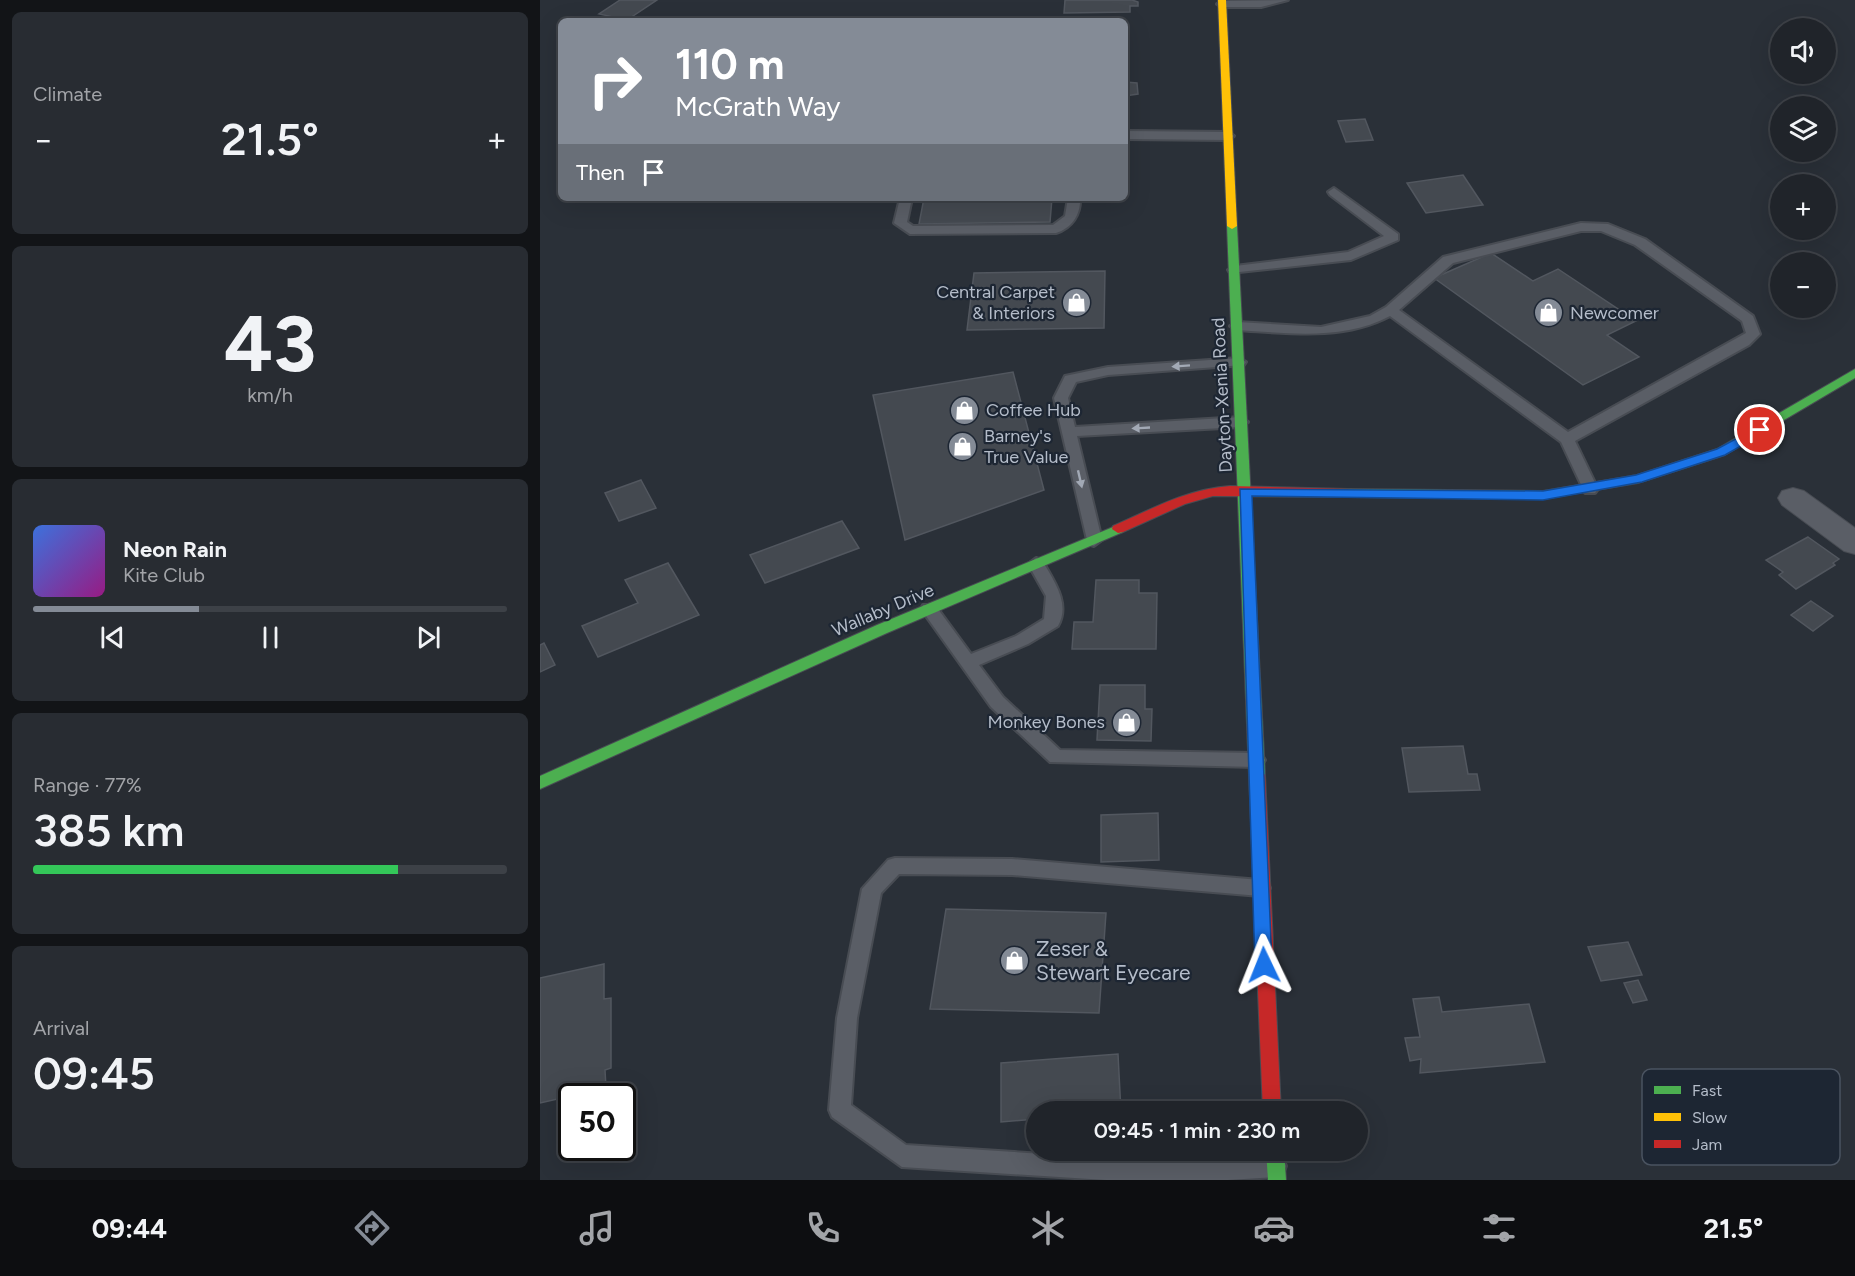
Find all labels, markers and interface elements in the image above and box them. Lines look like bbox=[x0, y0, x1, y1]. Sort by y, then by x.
map controls bbox=[1770, 18, 1836, 318]
button: sound bbox=[1770, 18, 1836, 84]
text: 110 m bbox=[675, 39, 784, 90]
icon: right bbox=[576, 42, 654, 120]
text: Climate bbox=[33, 82, 102, 106]
text: McGrath Way bbox=[675, 90, 840, 123]
button: layers bbox=[1770, 96, 1836, 162]
text: 21.5° bbox=[221, 112, 319, 166]
text: − bbox=[33, 120, 54, 159]
text: + bbox=[486, 120, 507, 159]
icon: arrive bbox=[637, 156, 670, 189]
text: Then bbox=[576, 159, 625, 186]
button: + bbox=[1770, 174, 1836, 240]
button: − bbox=[1770, 252, 1836, 318]
place label: Central Carpet & Interiors bbox=[936, 281, 1055, 324]
shop icon: Central Carpet & Interiors bbox=[1060, 286, 1092, 318]
text: 43 bbox=[224, 297, 316, 391]
shop icon: Newcomer bbox=[1533, 297, 1565, 329]
place label: Newcomer bbox=[1570, 302, 1659, 324]
street label: Dayton-Xenia Road bbox=[1207, 317, 1237, 473]
one-way arrow bbox=[1171, 361, 1190, 371]
text: km/h bbox=[247, 383, 293, 407]
shop icon: Coffee Hub bbox=[949, 394, 981, 426]
place label: Coffee Hub bbox=[986, 399, 1081, 421]
pin bbox=[1734, 404, 1785, 455]
icon: arrive bbox=[1743, 413, 1776, 446]
one-way arrow bbox=[1132, 423, 1151, 432]
place label: Barney's True Value bbox=[984, 425, 1068, 468]
shop icon: Barney's True Value bbox=[947, 430, 979, 462]
one-way arrow bbox=[1076, 470, 1085, 489]
text: Neon Rain bbox=[123, 536, 227, 563]
text: Kite Club bbox=[123, 563, 205, 587]
street label: Wallaby Drive bbox=[829, 579, 937, 641]
icon: previous bbox=[96, 621, 129, 654]
icon: pause bbox=[254, 621, 287, 654]
icon: next bbox=[412, 621, 445, 654]
shop icon: Monkey Bones bbox=[1110, 706, 1142, 738]
place label: Monkey Bones bbox=[988, 711, 1105, 733]
text: Range · 77% bbox=[33, 773, 142, 797]
text: 385 km bbox=[33, 803, 184, 857]
position arrow bbox=[1232, 933, 1296, 997]
place label: Zeser & Stewart Eyecare bbox=[1036, 936, 1190, 985]
shop icon: Zeser & Stewart Eyecare bbox=[999, 945, 1031, 977]
text: Arrival bbox=[33, 1016, 89, 1040]
text: 09:45 bbox=[33, 1046, 155, 1100]
legend bbox=[1642, 1069, 1840, 1165]
text: Fast bbox=[1692, 1081, 1722, 1100]
speed limit sign: 50 bbox=[558, 1083, 636, 1161]
text: Slow bbox=[1692, 1108, 1727, 1127]
text: 09:45 · 1 min · 230 m bbox=[1094, 1117, 1300, 1144]
text: Jam bbox=[1692, 1135, 1722, 1154]
icon: directions bbox=[351, 1207, 393, 1249]
icon: music bbox=[576, 1207, 618, 1249]
icon: phone bbox=[802, 1207, 844, 1249]
icon: climate bbox=[1027, 1207, 1069, 1249]
icon: car bbox=[1253, 1207, 1295, 1249]
icon: filters bbox=[1478, 1207, 1520, 1249]
text: 09:44 bbox=[92, 1212, 167, 1245]
text: 21.5° bbox=[1704, 1212, 1763, 1245]

